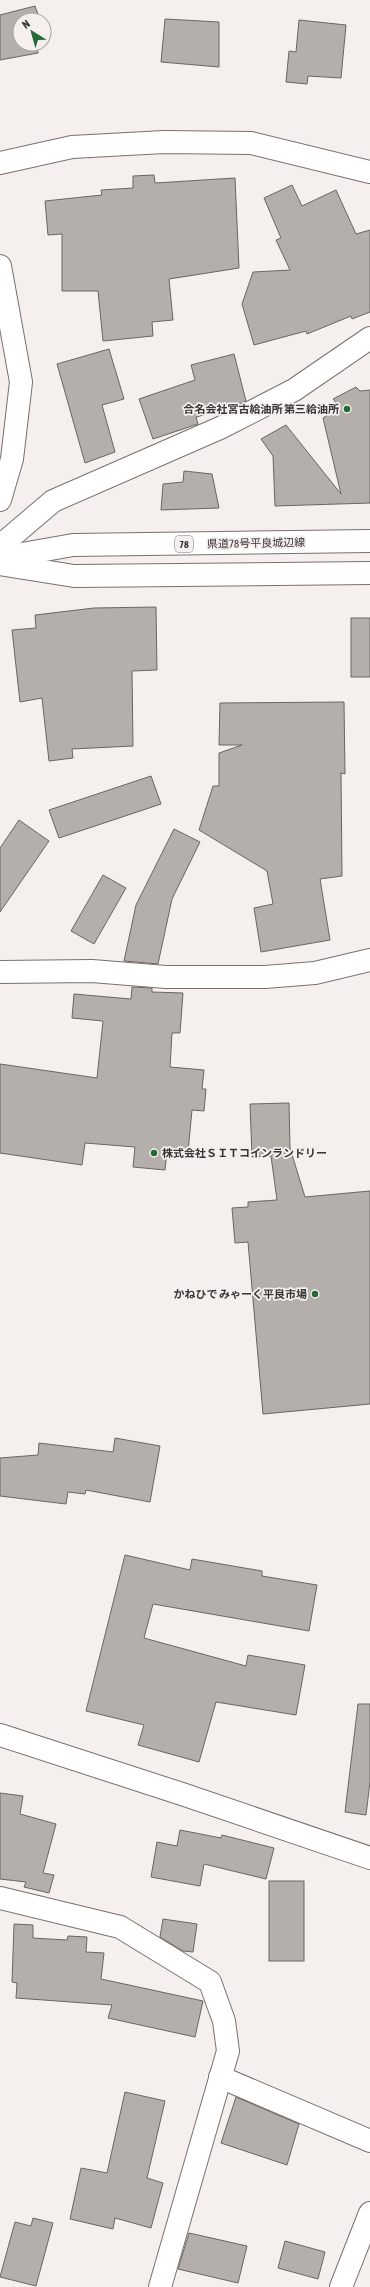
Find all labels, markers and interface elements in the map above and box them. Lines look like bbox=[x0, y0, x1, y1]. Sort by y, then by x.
north arrow bbox=[12, 12, 52, 52]
text: N bbox=[20, 17, 32, 31]
place label: 合名会社宮古給油所 第三給油所 bbox=[183, 403, 339, 415]
marker: 合名会社宮古給油所 第三給油所 bbox=[342, 404, 352, 414]
road number: 78 bbox=[175, 536, 193, 552]
street label: 県道78号平良城辺線 bbox=[207, 536, 305, 550]
place label: 株式会社ＳＩＴコインランドリー bbox=[162, 1147, 327, 1159]
marker: 株式会社ＳＩＴコインランドリー bbox=[149, 1148, 159, 1158]
place label: かねひで みゃーく平良市場 bbox=[173, 1288, 307, 1300]
marker: かねひで みゃーく平良市場 bbox=[310, 1289, 320, 1299]

